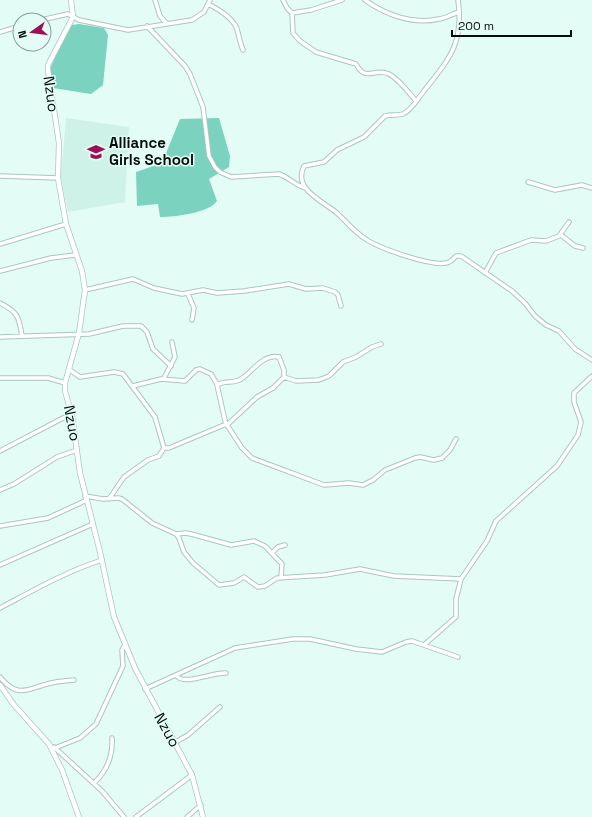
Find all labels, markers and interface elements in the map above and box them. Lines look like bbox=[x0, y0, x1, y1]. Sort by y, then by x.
north arrow bbox=[12, 12, 52, 52]
scale bar bbox=[452, 12, 571, 38]
text: 200 m bbox=[458, 18, 494, 34]
text: N bbox=[15, 29, 30, 40]
street label: Nzuo bbox=[40, 75, 63, 113]
place label: Alliance Girls School bbox=[109, 133, 194, 169]
school or university icon: Alliance Girls School bbox=[86, 142, 106, 162]
street label: Nzuo bbox=[60, 403, 85, 443]
street label: Nzuo bbox=[150, 709, 185, 750]

